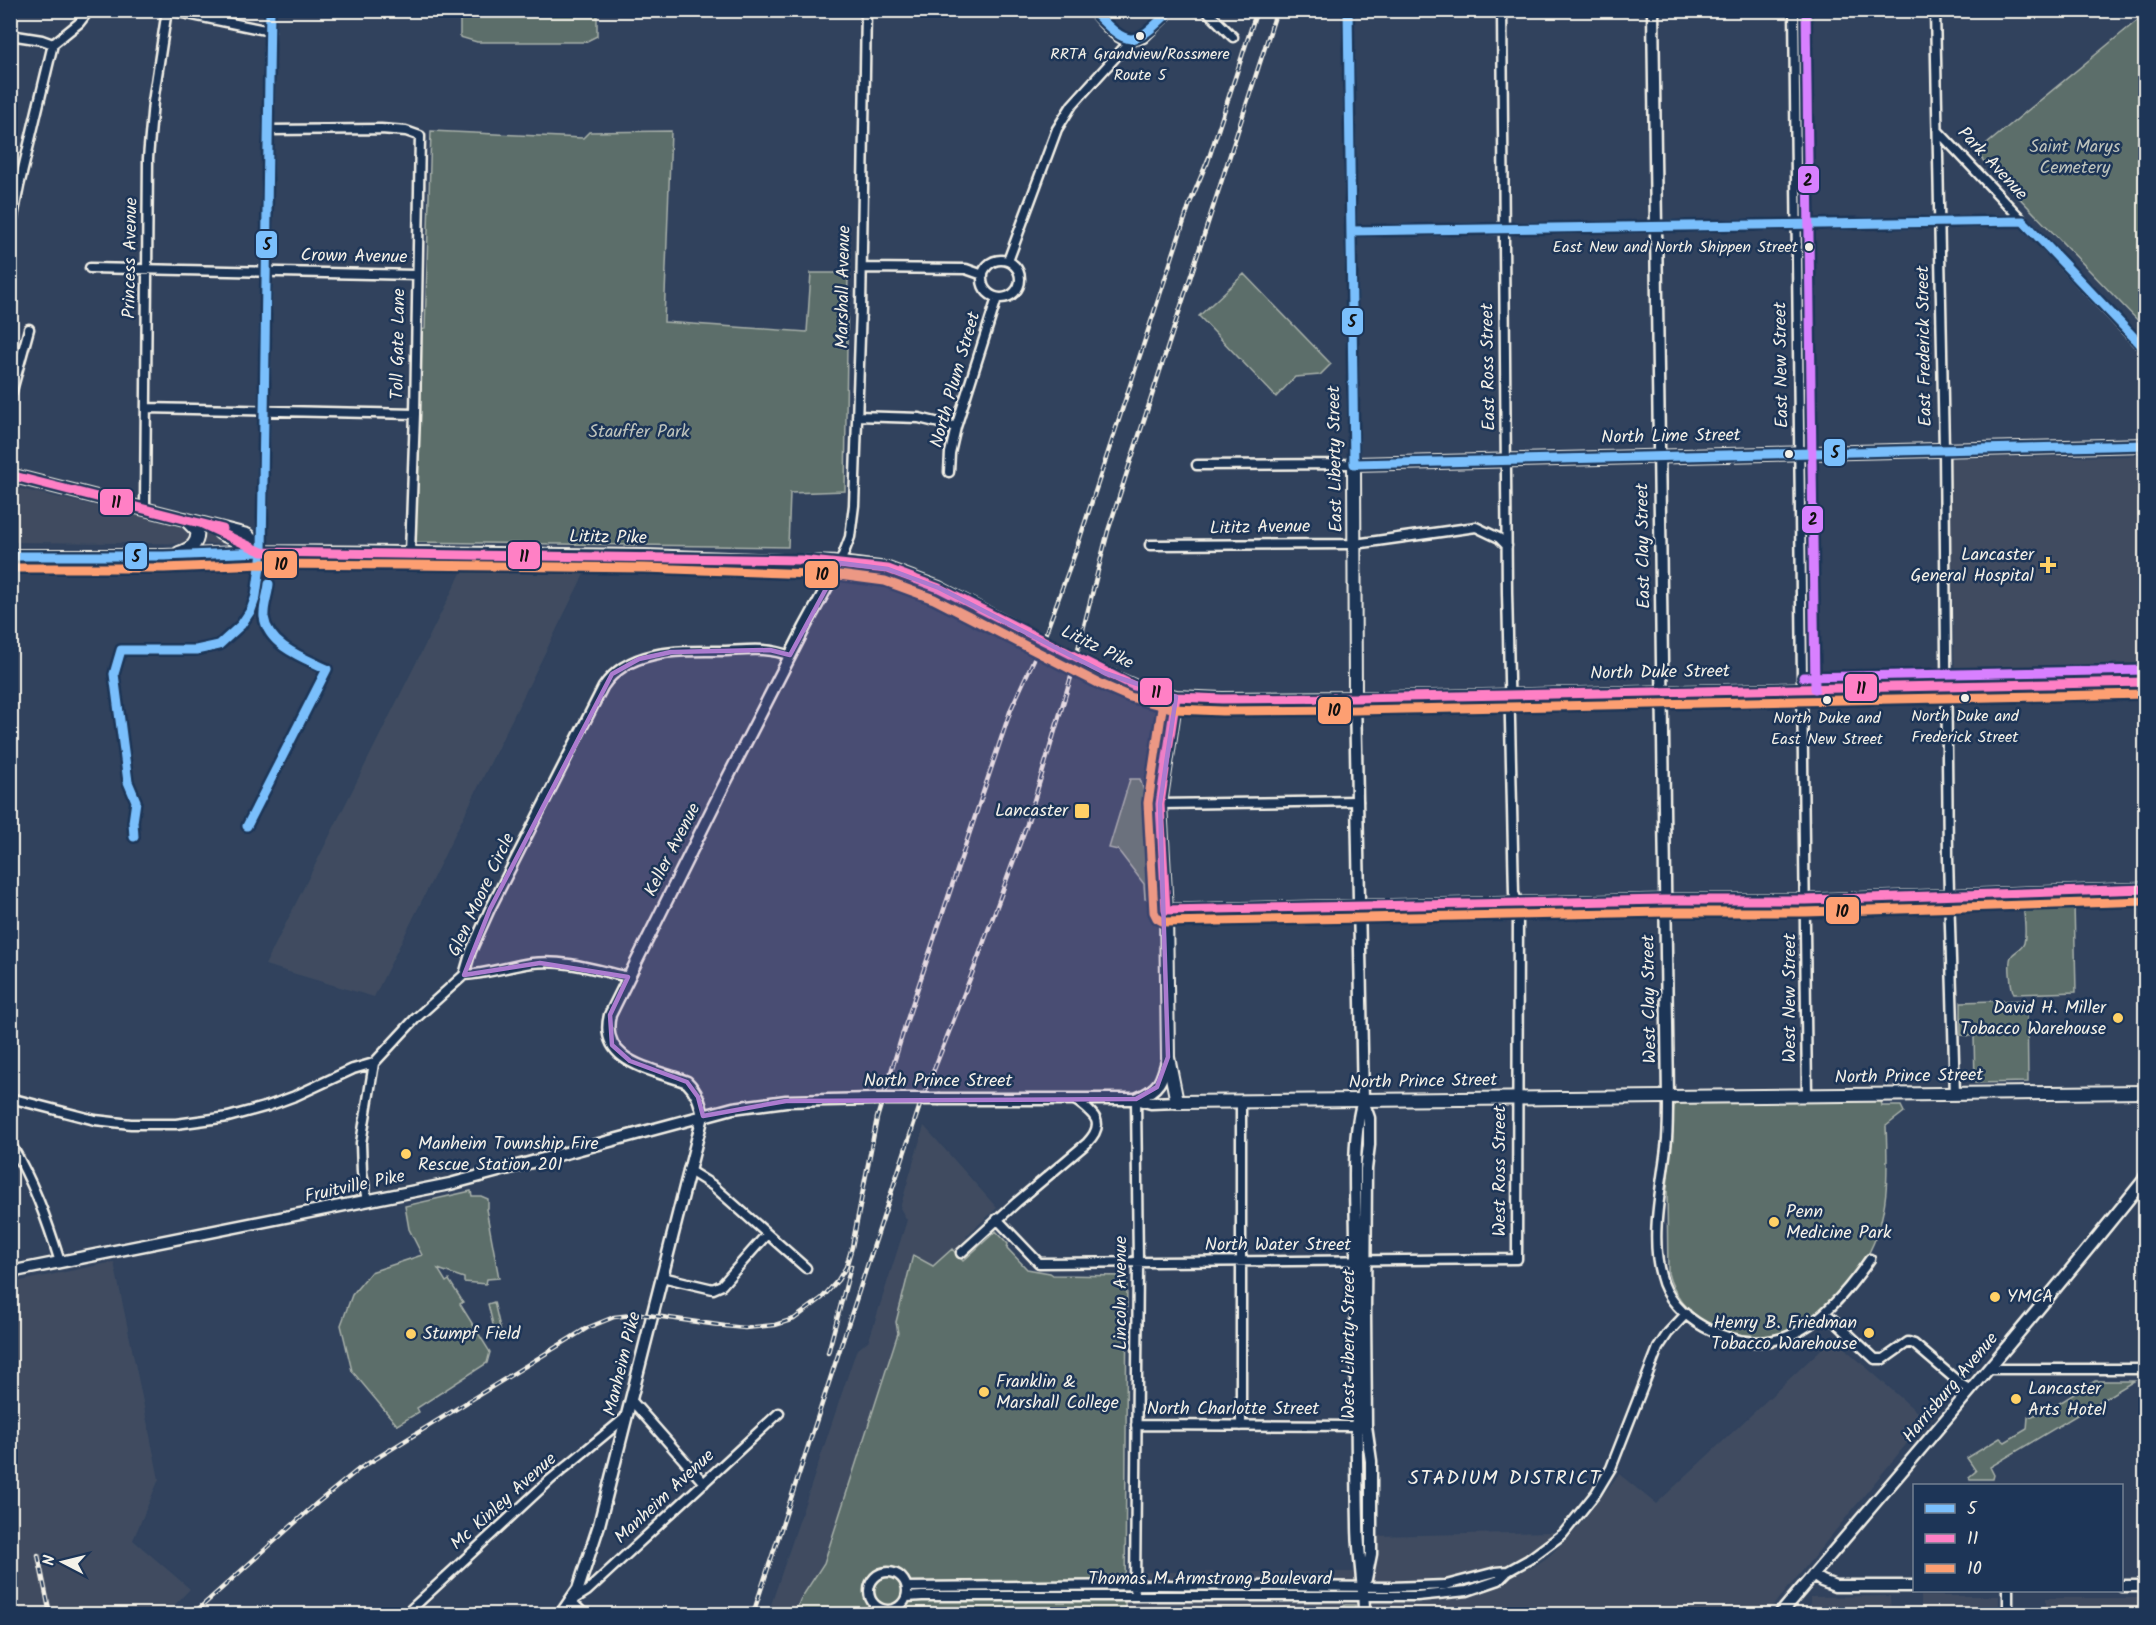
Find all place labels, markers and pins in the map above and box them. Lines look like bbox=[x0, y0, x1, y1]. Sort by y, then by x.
marker: RRTA Grandview/Rossmere Route 5 bbox=[1134, 30, 1146, 42]
place label: RRTA Grandview/Rossmere Route 5 bbox=[1050, 42, 1230, 88]
place label: East New and North Shippen Street bbox=[1553, 235, 1799, 260]
marker: East New and North Shippen Street bbox=[1803, 241, 1815, 253]
unlabelled marker bbox=[1783, 448, 1795, 460]
place label: Lancaster General Hospital bbox=[1911, 541, 2035, 591]
marker: Lancaster General Hospital bbox=[2039, 556, 2057, 574]
marker: North Duke and Frederick Street bbox=[1959, 692, 1971, 704]
marker: North Duke and East New Street bbox=[1821, 694, 1833, 706]
place label: North Duke and Frederick Street bbox=[1911, 704, 2020, 750]
place label: North Duke and East New Street bbox=[1771, 706, 1884, 752]
place label: Lancaster bbox=[995, 797, 1069, 826]
marker: Lancaster bbox=[1073, 802, 1091, 820]
place label: David H. Miller Tobacco Warehouse bbox=[1960, 994, 2107, 1044]
marker: David H. Miller Tobacco Warehouse bbox=[2111, 1011, 2125, 1025]
place label: Manheim Township Fire Rescue Station 201 bbox=[418, 1130, 599, 1180]
marker: Manheim Township Fire Rescue Station 201 bbox=[399, 1147, 413, 1161]
place label: Penn Medicine Park bbox=[1786, 1198, 1892, 1248]
marker: Penn Medicine Park bbox=[1767, 1215, 1781, 1229]
place label: YMCA bbox=[2007, 1283, 2053, 1312]
marker: YMCA bbox=[1988, 1290, 2002, 1304]
place label: Henry B. Friedman Tobacco Warehouse bbox=[1711, 1309, 1857, 1359]
place label: Stumpf Field bbox=[423, 1320, 521, 1349]
marker: Henry B. Friedman Tobacco Warehouse bbox=[1862, 1326, 1876, 1340]
marker: Stumpf Field bbox=[404, 1327, 418, 1341]
place label: Franklin & Marshall College bbox=[996, 1368, 1119, 1418]
place label: Lancaster Arts Hotel bbox=[2028, 1375, 2107, 1425]
marker: Franklin & Marshall College bbox=[977, 1385, 991, 1399]
marker: Lancaster Arts Hotel bbox=[2009, 1392, 2023, 1406]

